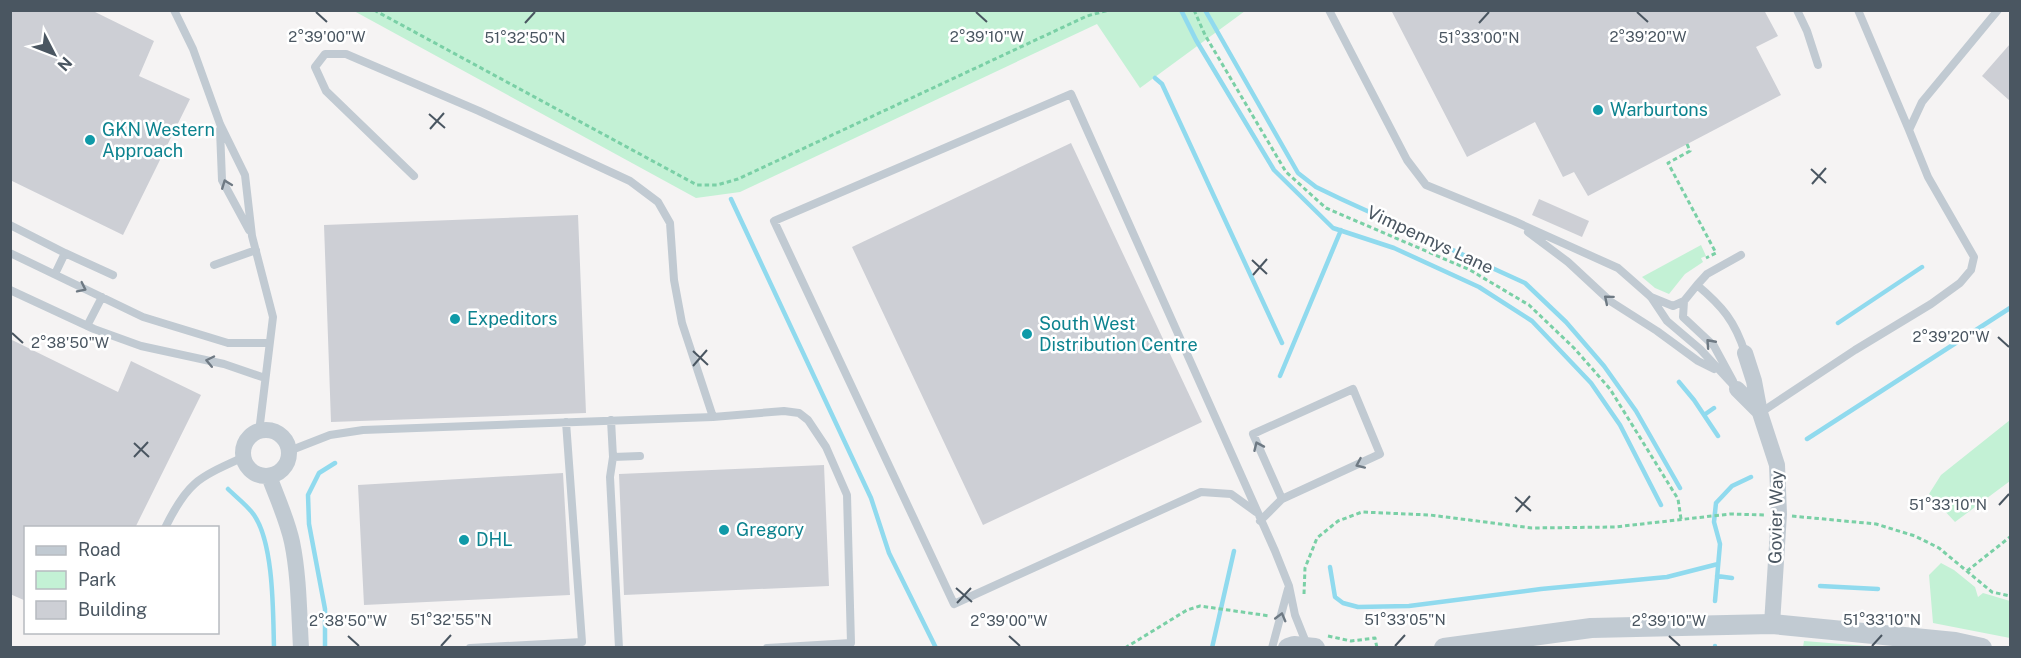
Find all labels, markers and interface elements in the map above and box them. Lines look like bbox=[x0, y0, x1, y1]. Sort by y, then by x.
north arrow bbox=[24, 24, 84, 84]
text: 2°39'00"W bbox=[288, 28, 366, 45]
text: 2°39'10"W bbox=[950, 28, 1024, 45]
text: 2°39'20"W bbox=[1609, 28, 1687, 45]
text: 51°32'50"N bbox=[484, 29, 566, 46]
text: 51°33'00"N bbox=[1438, 29, 1520, 46]
text: N bbox=[54, 53, 76, 75]
place label: Warburtons bbox=[1610, 99, 1708, 120]
marker: Warburtons bbox=[1591, 103, 1605, 117]
place label: GKN Western Approach bbox=[102, 119, 215, 161]
marker: GKN Western Approach bbox=[83, 133, 97, 147]
one-way arrow bbox=[221, 179, 233, 190]
street label: Vimpennys Lane bbox=[1364, 201, 1497, 278]
one-way arrow bbox=[76, 280, 87, 292]
one-way arrow bbox=[1604, 295, 1615, 306]
place label: Expeditors bbox=[467, 308, 557, 329]
marker: Expeditors bbox=[448, 312, 462, 326]
place label: South West Distribution Centre bbox=[1039, 313, 1198, 355]
marker: South West Distribution Centre bbox=[1020, 327, 1034, 341]
text: 2°39'20"W bbox=[1912, 328, 1990, 345]
text: 2°38'50"W bbox=[31, 334, 109, 351]
one-way arrow bbox=[1706, 339, 1717, 350]
one-way arrow bbox=[205, 355, 215, 368]
one-way arrow bbox=[1253, 441, 1265, 452]
one-way arrow bbox=[1355, 456, 1366, 468]
street label: Govier Way bbox=[1764, 470, 1787, 564]
text: 51°33'10"N bbox=[1909, 496, 1987, 513]
place label: Gregory bbox=[736, 519, 805, 540]
marker: Gregory bbox=[717, 523, 731, 537]
legend bbox=[24, 526, 219, 634]
place label: DHL bbox=[476, 529, 513, 550]
marker: DHL bbox=[457, 533, 471, 547]
text: Road bbox=[78, 539, 121, 560]
text: Park bbox=[78, 569, 116, 590]
text: Building bbox=[78, 599, 147, 620]
text: 51°32'55"N bbox=[410, 611, 492, 628]
text: 51°33'05"N bbox=[1364, 611, 1446, 628]
text: 51°33'10"N bbox=[1843, 611, 1921, 628]
text: 2°38'50"W bbox=[309, 612, 387, 629]
text: 2°39'00"W bbox=[970, 612, 1048, 629]
one-way arrow bbox=[1274, 612, 1286, 622]
text: 2°39'10"W bbox=[1632, 612, 1706, 629]

